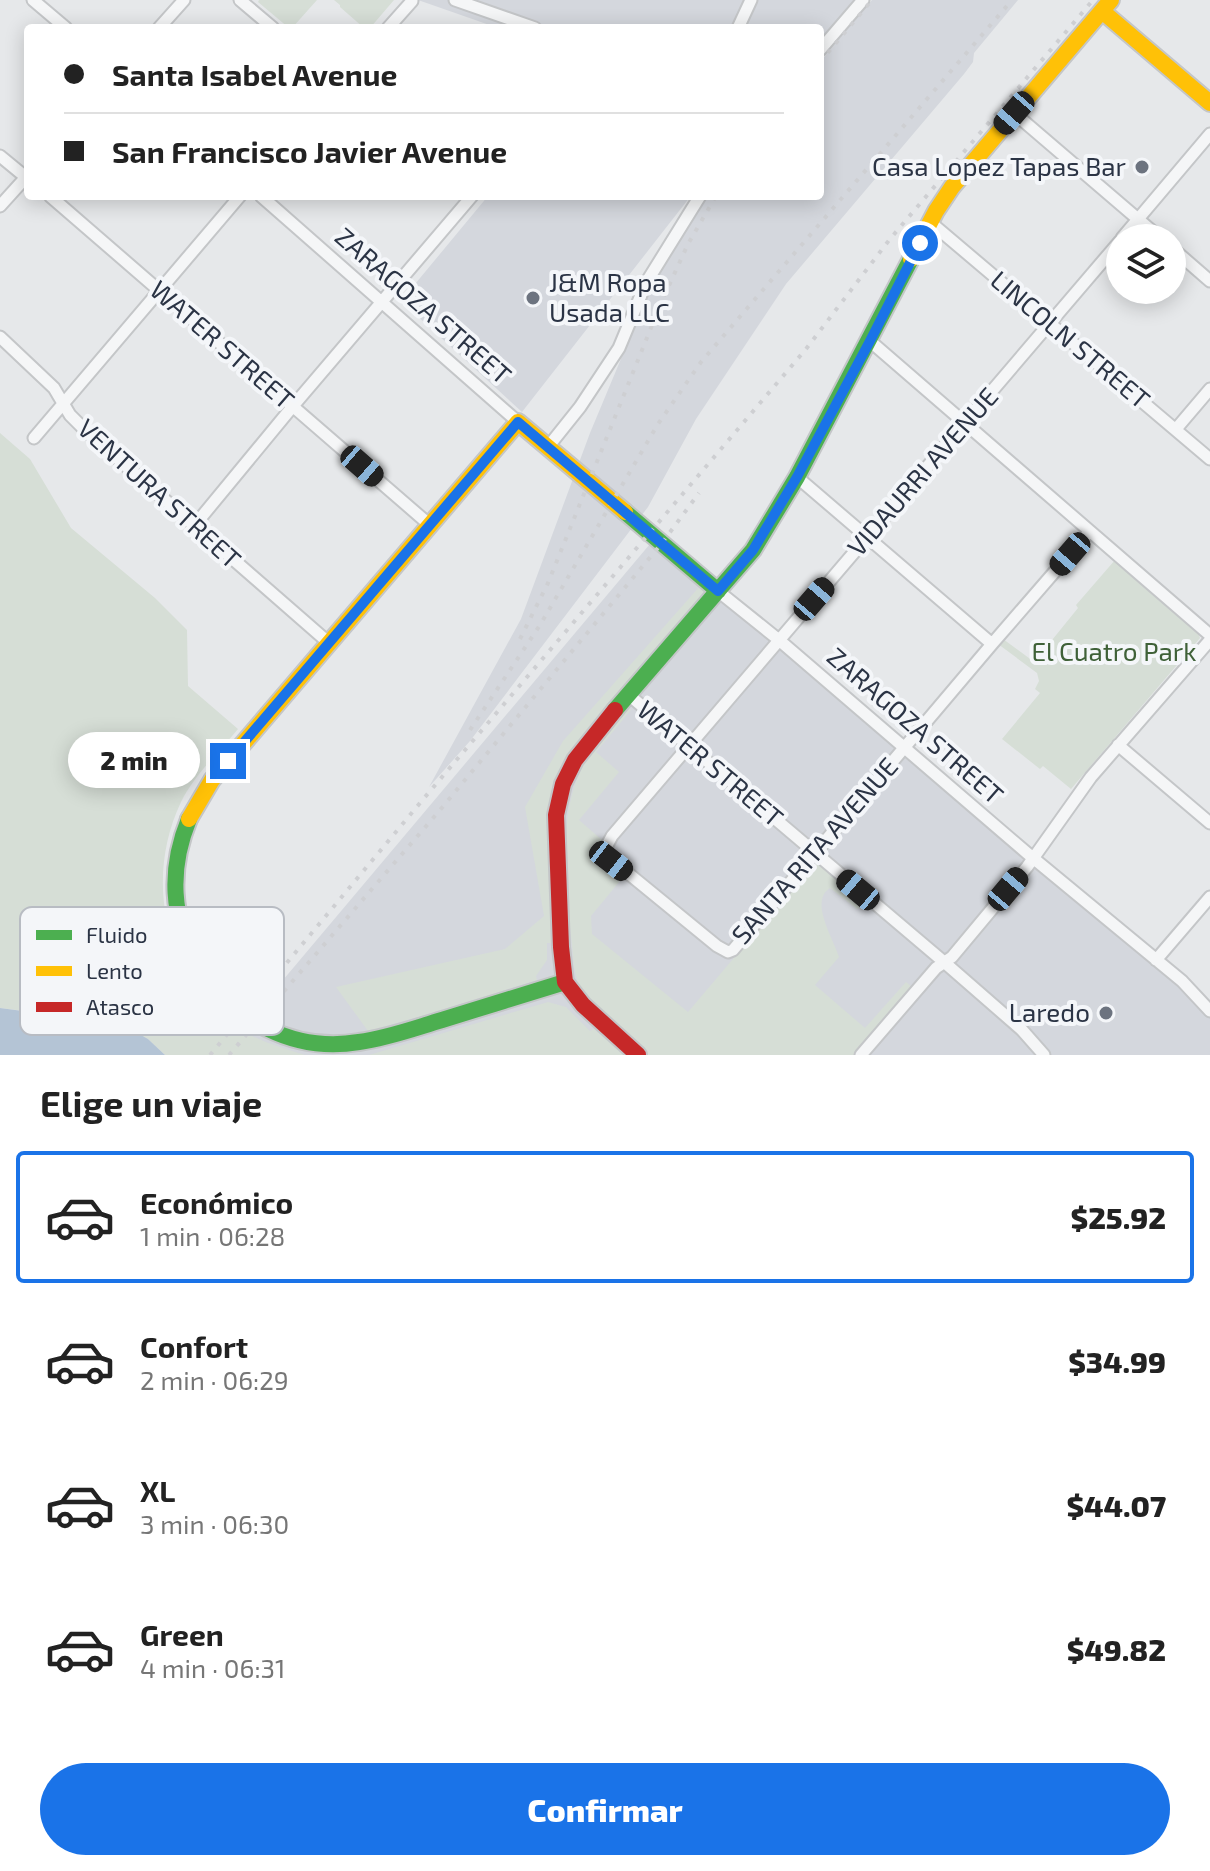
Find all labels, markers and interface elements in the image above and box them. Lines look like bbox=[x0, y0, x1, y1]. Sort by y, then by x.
text: Santa Isabel Avenue bbox=[112, 56, 397, 92]
car bbox=[989, 87, 1039, 139]
text: San Francisco Javier Avenue bbox=[112, 133, 507, 169]
place label: Casa Lopez Tapas Bar bbox=[872, 150, 1126, 181]
marker: Casa Lopez Tapas Bar bbox=[1133, 158, 1151, 176]
street label: ZARAGOZA STREET bbox=[330, 220, 518, 390]
map controls bbox=[1106, 224, 1186, 304]
button: layers bbox=[1106, 224, 1186, 304]
route start bbox=[902, 225, 938, 261]
street label: LINCOLN STREET bbox=[985, 263, 1157, 414]
place label: J&M Ropa Usada LLC bbox=[549, 266, 670, 327]
street label: WATER STREET bbox=[145, 273, 301, 415]
marker: J&M Ropa Usada LLC bbox=[524, 289, 542, 307]
street label: VIDAURRI AVENUE bbox=[840, 380, 1004, 562]
street label: VENTURA STREET bbox=[72, 412, 248, 574]
car bbox=[336, 441, 388, 491]
car bbox=[1045, 528, 1095, 580]
car bbox=[789, 573, 839, 625]
park label: El Cuatro Park bbox=[1031, 635, 1197, 666]
street label: ZARAGOZA STREET bbox=[822, 640, 1010, 810]
street label: WATER STREET bbox=[632, 693, 790, 833]
callout: 2 min bbox=[68, 733, 200, 789]
route end bbox=[210, 743, 246, 779]
text: 2 min bbox=[100, 744, 168, 775]
street label: SANTA RITA AVENUE bbox=[724, 750, 903, 950]
car bbox=[585, 837, 637, 885]
car bbox=[983, 863, 1033, 915]
car bbox=[832, 865, 884, 915]
legend bbox=[20, 907, 284, 1035]
text: Fluido bbox=[86, 921, 148, 947]
text: Lento bbox=[86, 957, 143, 983]
text: Atasco bbox=[86, 993, 154, 1019]
place label: Laredo bbox=[1009, 996, 1090, 1027]
marker: Laredo bbox=[1097, 1004, 1115, 1022]
text: Elige un viaje bbox=[40, 1081, 262, 1124]
icon: car bbox=[44, 1181, 116, 1253]
text: Económico bbox=[140, 1184, 293, 1220]
text: $25.92 bbox=[1071, 1199, 1166, 1235]
text: 1 min · 06:28 bbox=[140, 1220, 285, 1251]
icon: car bbox=[44, 1325, 116, 1397]
text: Confort bbox=[140, 1328, 248, 1364]
text: $34.99 bbox=[1068, 1343, 1166, 1379]
text: 2 min · 06:29 bbox=[140, 1364, 289, 1395]
icon: car bbox=[44, 1469, 116, 1541]
text: XL bbox=[140, 1472, 175, 1508]
text: $44.07 bbox=[1066, 1487, 1166, 1523]
text: 3 min · 06:30 bbox=[140, 1508, 289, 1539]
icon: car bbox=[44, 1613, 116, 1685]
text: Green bbox=[140, 1616, 224, 1652]
text: $49.82 bbox=[1067, 1631, 1166, 1667]
text: 4 min · 06:31 bbox=[140, 1652, 285, 1683]
button: Confirmar bbox=[40, 1763, 1170, 1855]

